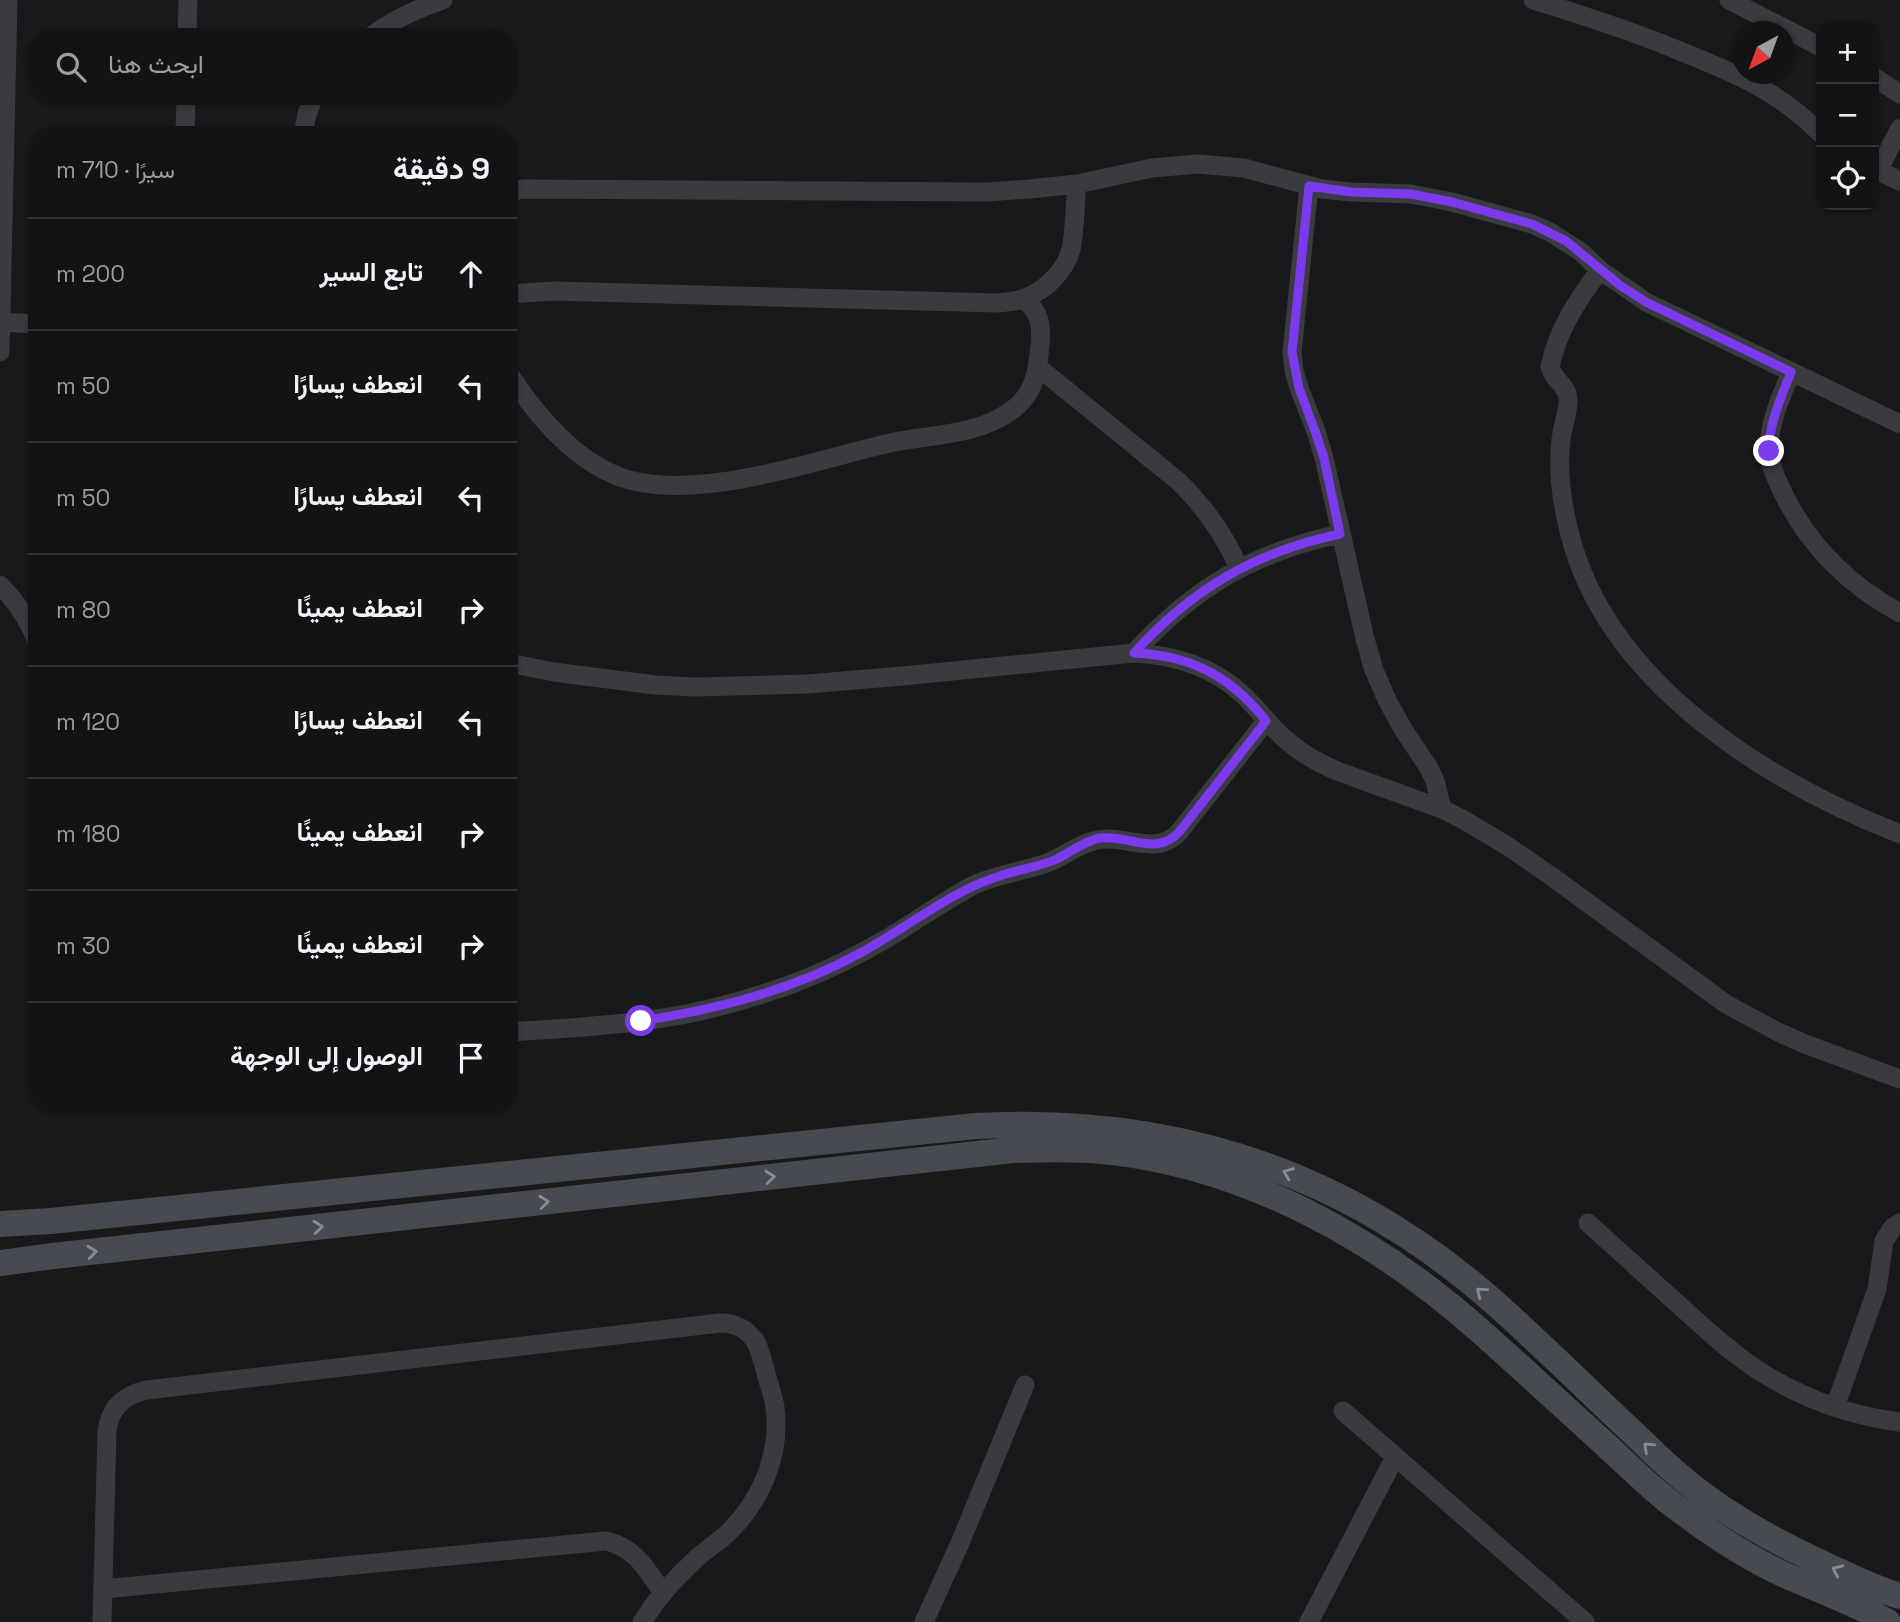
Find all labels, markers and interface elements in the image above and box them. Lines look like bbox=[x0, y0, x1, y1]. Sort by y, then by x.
north arrow bbox=[1732, 21, 1795, 84]
map controls bbox=[1816, 21, 1879, 210]
button: + bbox=[1816, 21, 1879, 84]
search box bbox=[28, 28, 518, 105]
text: ابحث هنا bbox=[108, 47, 204, 81]
icon: search bbox=[52, 48, 90, 86]
button: − bbox=[1816, 84, 1879, 147]
button: locate bbox=[1816, 147, 1879, 210]
text: 9 دقيقة bbox=[393, 149, 490, 188]
text: سيرًا · 710 m bbox=[56, 155, 175, 185]
text: تابع السير bbox=[319, 255, 423, 289]
icon: ahead bbox=[452, 255, 490, 293]
text: 200 m bbox=[56, 259, 125, 289]
text: انعطف يسارًا bbox=[293, 367, 423, 401]
icon: left bbox=[452, 367, 490, 405]
text: 50 m bbox=[56, 371, 110, 401]
route end bbox=[1753, 435, 1784, 466]
text: انعطف يسارًا bbox=[293, 479, 423, 513]
icon: left bbox=[452, 479, 490, 517]
text: 50 m bbox=[56, 483, 110, 513]
text: انعطف يمينًا bbox=[297, 591, 423, 625]
icon: right bbox=[452, 591, 490, 629]
text: 80 m bbox=[56, 595, 111, 625]
text: انعطف يسارًا bbox=[293, 703, 423, 737]
icon: left bbox=[452, 703, 490, 741]
text: 120 m bbox=[56, 707, 120, 737]
text: انعطف يمينًا bbox=[297, 815, 423, 849]
icon: right bbox=[452, 815, 490, 853]
text: 180 m bbox=[56, 819, 120, 849]
text: انعطف يمينًا bbox=[297, 927, 423, 961]
icon: right bbox=[452, 927, 490, 965]
text: 30 m bbox=[56, 931, 110, 961]
route start bbox=[625, 1005, 656, 1036]
text: الوصول إلى الوجهة bbox=[230, 1039, 423, 1073]
icon: arrive bbox=[452, 1039, 490, 1077]
one-way arrow bbox=[1283, 1168, 1295, 1182]
one-way arrow bbox=[765, 1170, 776, 1185]
one-way arrow bbox=[539, 1195, 550, 1210]
one-way arrow bbox=[312, 1219, 324, 1234]
one-way arrow bbox=[86, 1244, 98, 1259]
one-way arrow bbox=[1477, 1287, 1489, 1300]
one-way arrow bbox=[1643, 1442, 1656, 1455]
one-way arrow bbox=[1832, 1564, 1844, 1578]

